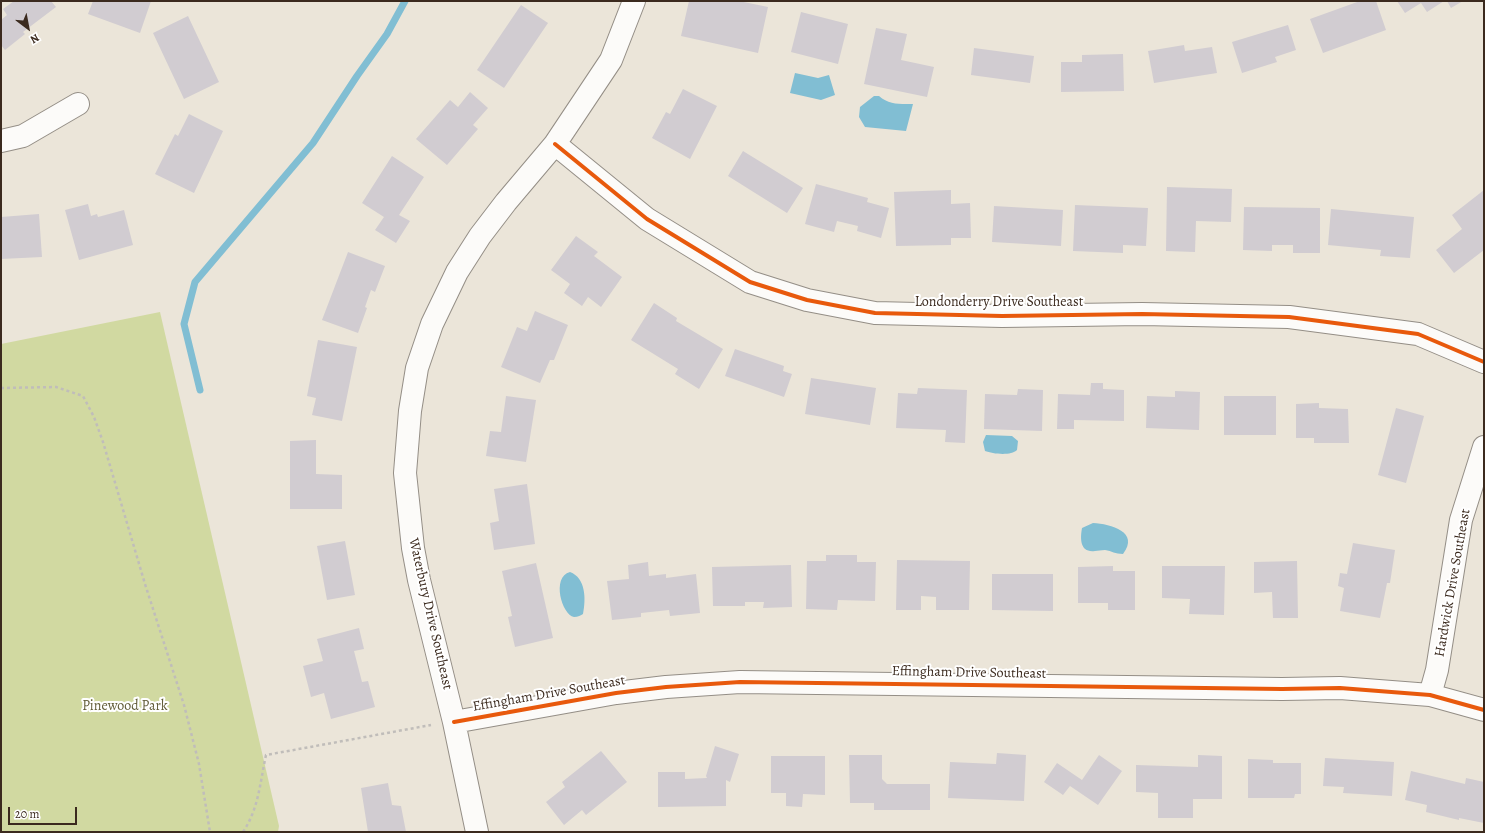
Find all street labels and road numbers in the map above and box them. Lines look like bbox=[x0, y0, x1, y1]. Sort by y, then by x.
street label: Londonderry Drive Southeast bbox=[915, 295, 1083, 311]
street label: Hardwick Drive Southeast bbox=[1432, 508, 1474, 658]
street label: Waterbury Drive Southeast bbox=[404, 537, 456, 691]
street label: Effingham Drive Southeast bbox=[892, 663, 1046, 683]
street label: Effingham Drive Southeast bbox=[471, 672, 627, 716]

